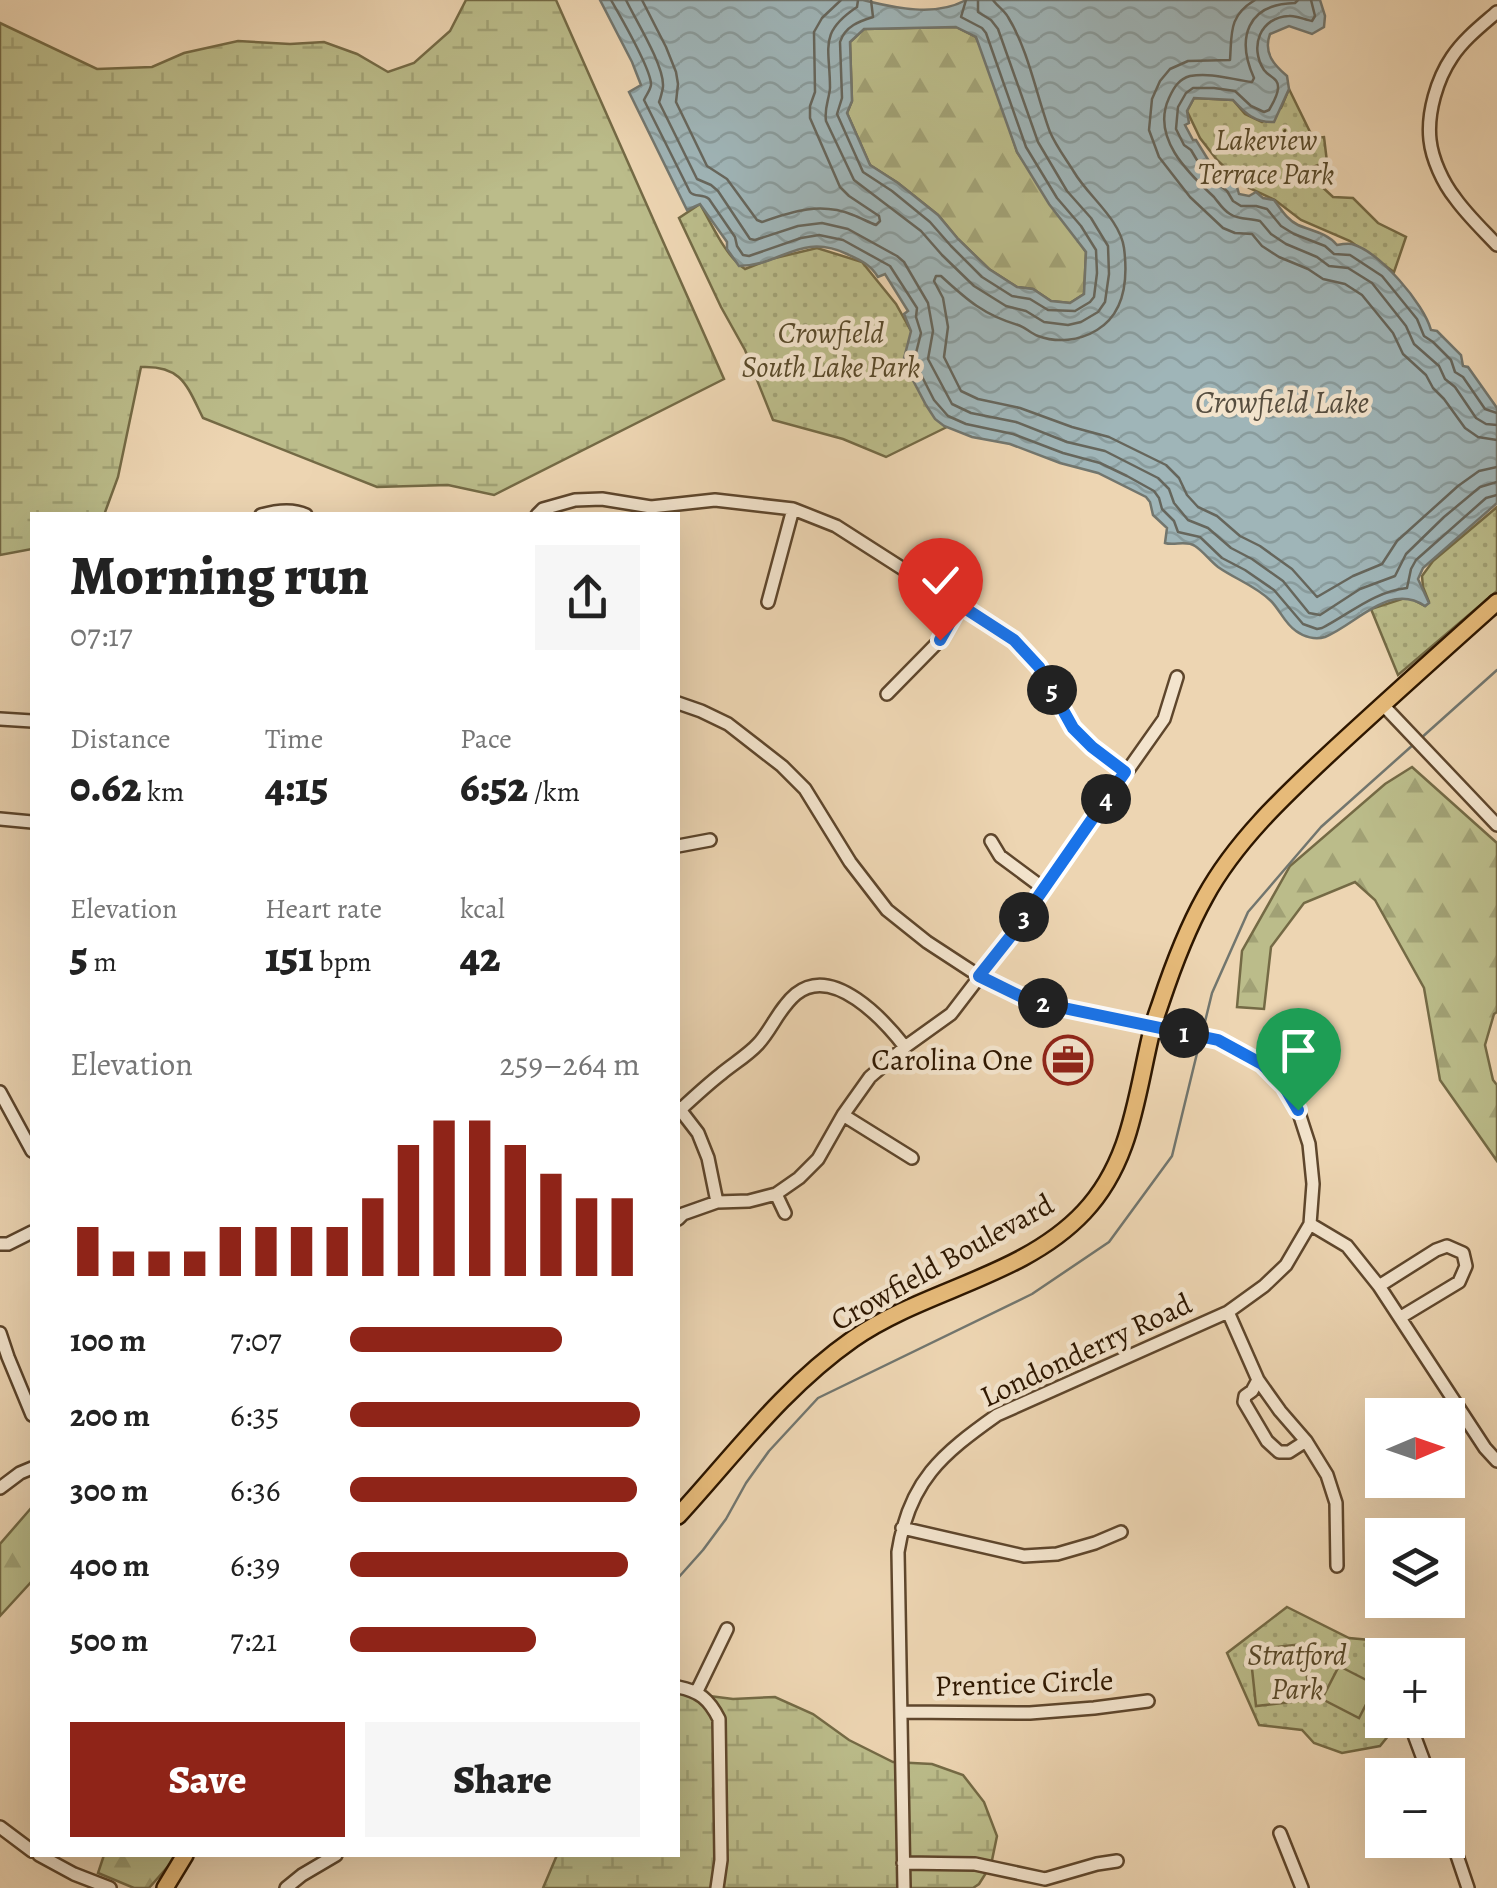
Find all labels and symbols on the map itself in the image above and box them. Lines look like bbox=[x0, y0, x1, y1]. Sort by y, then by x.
park label: Lakeview Terrace Park bbox=[1198, 120, 1334, 194]
park label: Crowfield South Lake Park bbox=[742, 313, 920, 387]
water label: Crowfield Lake bbox=[1195, 380, 1369, 424]
pin bbox=[898, 538, 983, 641]
pin: 5 bbox=[1027, 665, 1077, 715]
pin: 4 bbox=[1081, 774, 1131, 824]
pin: 3 bbox=[999, 892, 1049, 942]
pin: 2 bbox=[1018, 978, 1068, 1028]
pin: 1 bbox=[1159, 1008, 1209, 1058]
pin bbox=[1256, 1008, 1341, 1111]
office icon: Carolina One bbox=[1042, 1034, 1094, 1086]
place label: Carolina One bbox=[871, 1040, 1033, 1080]
street label: Crowfield Boulevard bbox=[823, 1184, 1061, 1340]
street label: Londonderry Road bbox=[974, 1283, 1199, 1416]
north arrow bbox=[1365, 1398, 1465, 1498]
park label: Stratford Park bbox=[1247, 1635, 1347, 1709]
street label: Prentice Circle bbox=[934, 1660, 1114, 1706]

